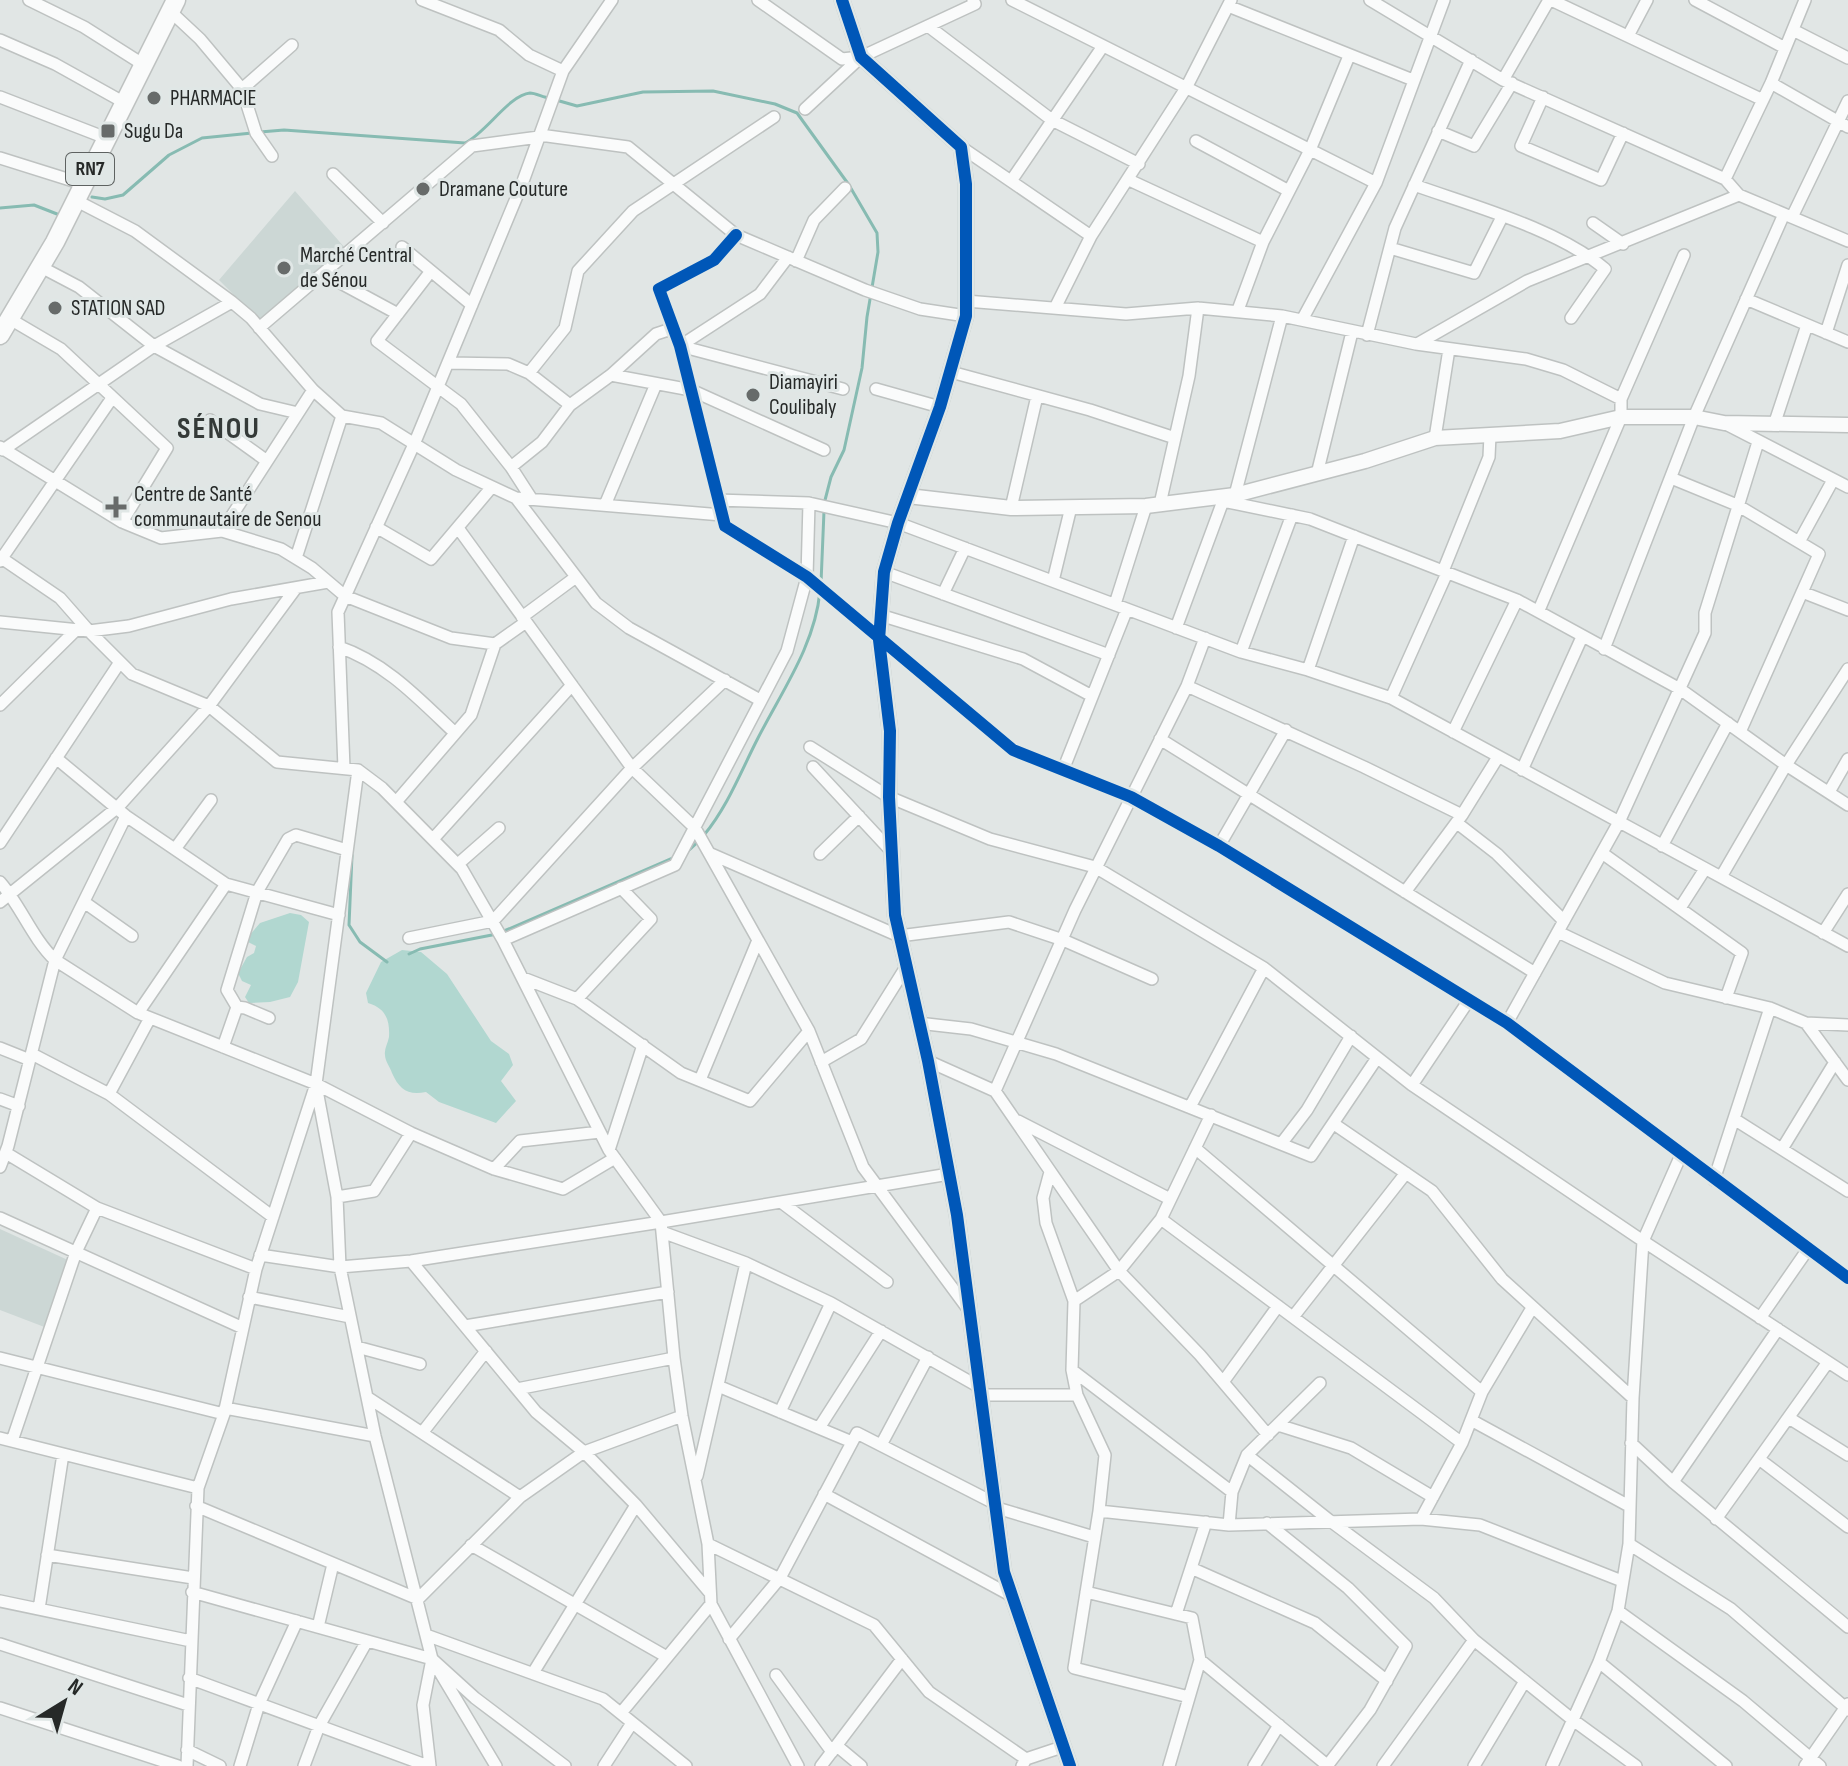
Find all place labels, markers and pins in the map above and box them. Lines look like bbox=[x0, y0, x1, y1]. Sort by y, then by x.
place label: PHARMACIE bbox=[170, 85, 257, 112]
marker: PHARMACIE bbox=[145, 89, 163, 107]
place label: Sugu Da bbox=[124, 118, 183, 145]
marker: Sugu Da bbox=[99, 122, 117, 140]
place label: Dramane Couture bbox=[439, 176, 568, 203]
marker: Dramane Couture bbox=[414, 180, 432, 198]
place label: Marché Central de Sénou bbox=[300, 242, 412, 294]
marker: Marché Central de Sénou bbox=[275, 259, 293, 277]
place label: STATION SAD bbox=[71, 295, 165, 322]
marker: STATION SAD bbox=[46, 299, 64, 317]
place label: Diamayiri Coulibaly bbox=[769, 369, 838, 421]
marker: Diamayiri Coulibaly bbox=[744, 386, 762, 404]
place label: Centre de Santé communautaire de Senou bbox=[134, 481, 321, 533]
marker: Centre de Santé communautaire de Senou bbox=[105, 496, 127, 518]

